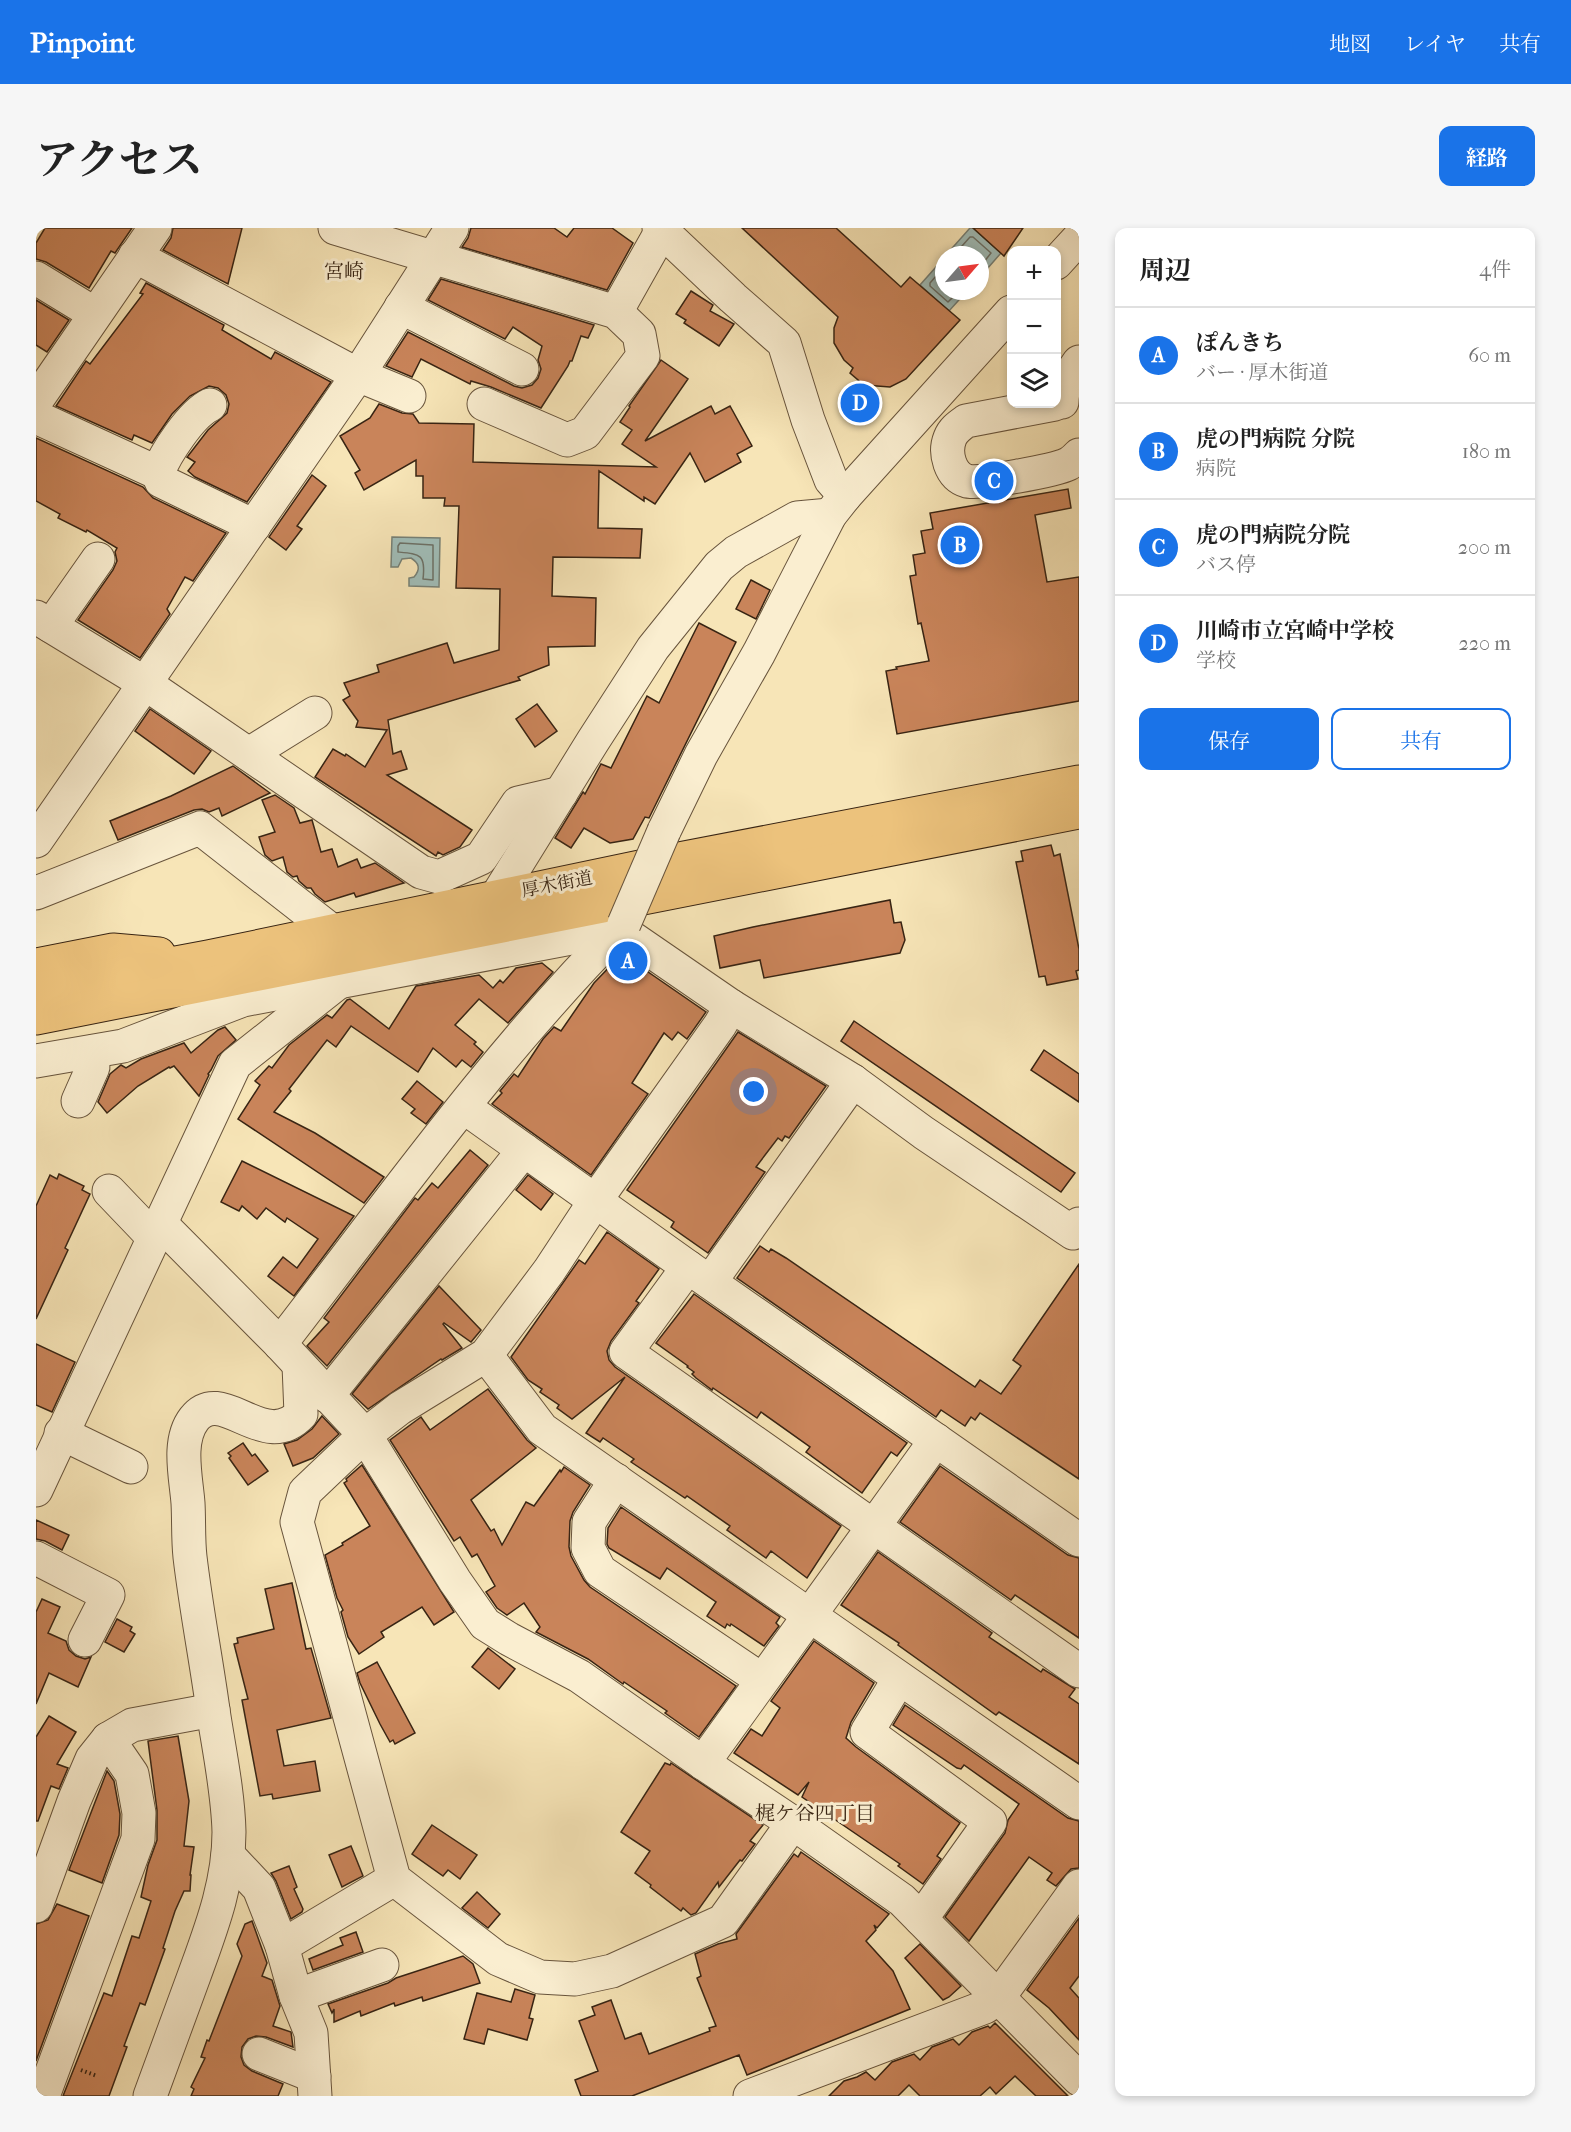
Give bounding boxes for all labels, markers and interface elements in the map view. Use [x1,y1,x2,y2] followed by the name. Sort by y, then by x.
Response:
[30,26,135,59] text: Pinpoint
[1329,32,1371,56] text: 地図
[1404,32,1466,56] text: レイヤ
[1499,32,1541,56] text: 共有
[1439,126,1535,186] button: 経路
[36,136,203,185] text: アクセス
[935,246,989,300] north arrow
[1007,246,1061,408] map controls
[1007,246,1061,300] button: +
[1139,255,1191,286] text: 周辺
[1479,258,1511,281] text: 4件
[324,260,364,283] district label: 宮崎
[1007,300,1061,354] button: −
[1196,330,1284,356] text: ぽんきち
[1152,344,1165,367] text: A
[1468,344,1511,367] text: 60 m
[1007,354,1061,408] button: layers
[1196,361,1329,384] text: バー · 厚木街道
[840,380,880,426] pin: D
[1196,426,1355,452] text: 虎の門病院 分院
[1152,440,1165,463] text: B
[1462,440,1511,463] text: 180 m
[1196,457,1236,480] text: 病院
[974,458,1014,504] pin: C
[940,522,980,568] pin: B
[1196,522,1350,548] text: 虎の門病院分院
[1152,536,1165,559] text: C
[1458,536,1511,559] text: 200 m
[1196,553,1256,576] text: バス停
[1196,618,1394,644] text: 川崎市立宮崎中学校
[1151,632,1166,655] text: D
[1458,632,1511,655] text: 220 m
[1196,649,1236,672] text: 学校
[1139,708,1319,770] button: 保存
[1331,708,1511,770] button: 共有
[520,867,594,902] street label: 厚木街道
[608,938,648,984] pin: A
[739,1077,768,1106] your location
[755,1802,875,1825] district label: 梶ケ谷四丁目

